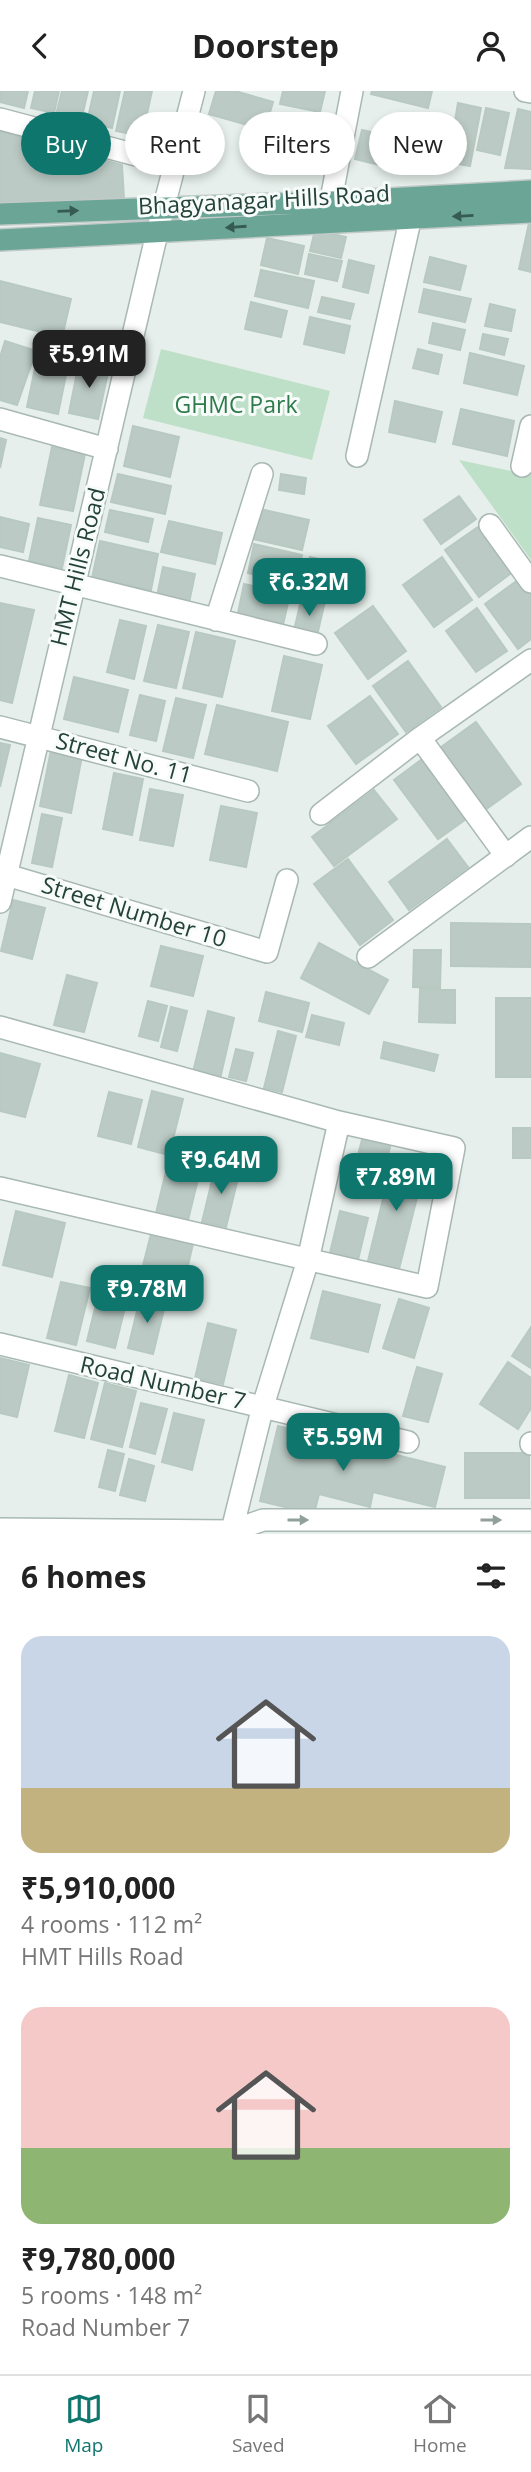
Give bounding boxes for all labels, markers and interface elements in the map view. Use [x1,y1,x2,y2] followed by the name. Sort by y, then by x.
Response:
[192,24,339,67] text: Doorstep
[21,27,59,65] icon: back
[472,27,510,65] icon: person
[21,112,111,175] chip: Buy
[125,112,225,175] chip: Rent
[239,112,355,175] chip: Filters
[369,112,467,175] chip: New
[137,176,391,222] street label: Bhagyanagar Hills Road
[57,206,79,217] one-way arrow
[452,210,474,221] one-way arrow
[224,222,246,233] one-way arrow
[32,331,146,390] pin: ₹5.91M
[49,337,129,369] text: ₹5.91M
[175,388,297,420] park label: GHMC Park
[42,484,112,649] street label: HMT Hills Road
[252,559,366,618] pin: ₹6.32M
[269,565,349,597] text: ₹6.32M
[53,724,196,791] street label: Street No. 11
[38,868,231,954] street label: Street Number 10
[164,1137,278,1196] pin: ₹9.64M
[181,1143,261,1175] text: ₹9.64M
[339,1153,453,1213] pin: ₹7.89M
[356,1160,436,1192] text: ₹7.89M
[90,1265,204,1325] pin: ₹9.78M
[107,1272,187,1304] text: ₹9.78M
[77,1347,249,1417] street label: Road Number 7
[286,1413,400,1473] pin: ₹5.59M
[303,1420,383,1452] text: ₹5.59M
[287,1514,309,1526] one-way arrow
[480,1514,502,1526] one-way arrow
[21,1556,146,1597] text: 6 homes
[472,1557,510,1595] icon: filters
[203,1681,329,1807] icon: home
[21,1867,175,1908] text: ₹5,910,000
[21,1908,202,1940] text: 4 rooms · 112 m²
[21,1940,183,1972] text: HMT Hills Road
[203,2052,329,2178] icon: home
[21,2238,175,2279] text: ₹9,780,000
[21,2279,202,2311] text: 5 rooms · 148 m²
[21,2311,190,2343] text: Road Number 7
[64,2390,103,2458] tab: Map
[232,2390,285,2458] tab: Saved
[413,2390,467,2458] tab: Home

